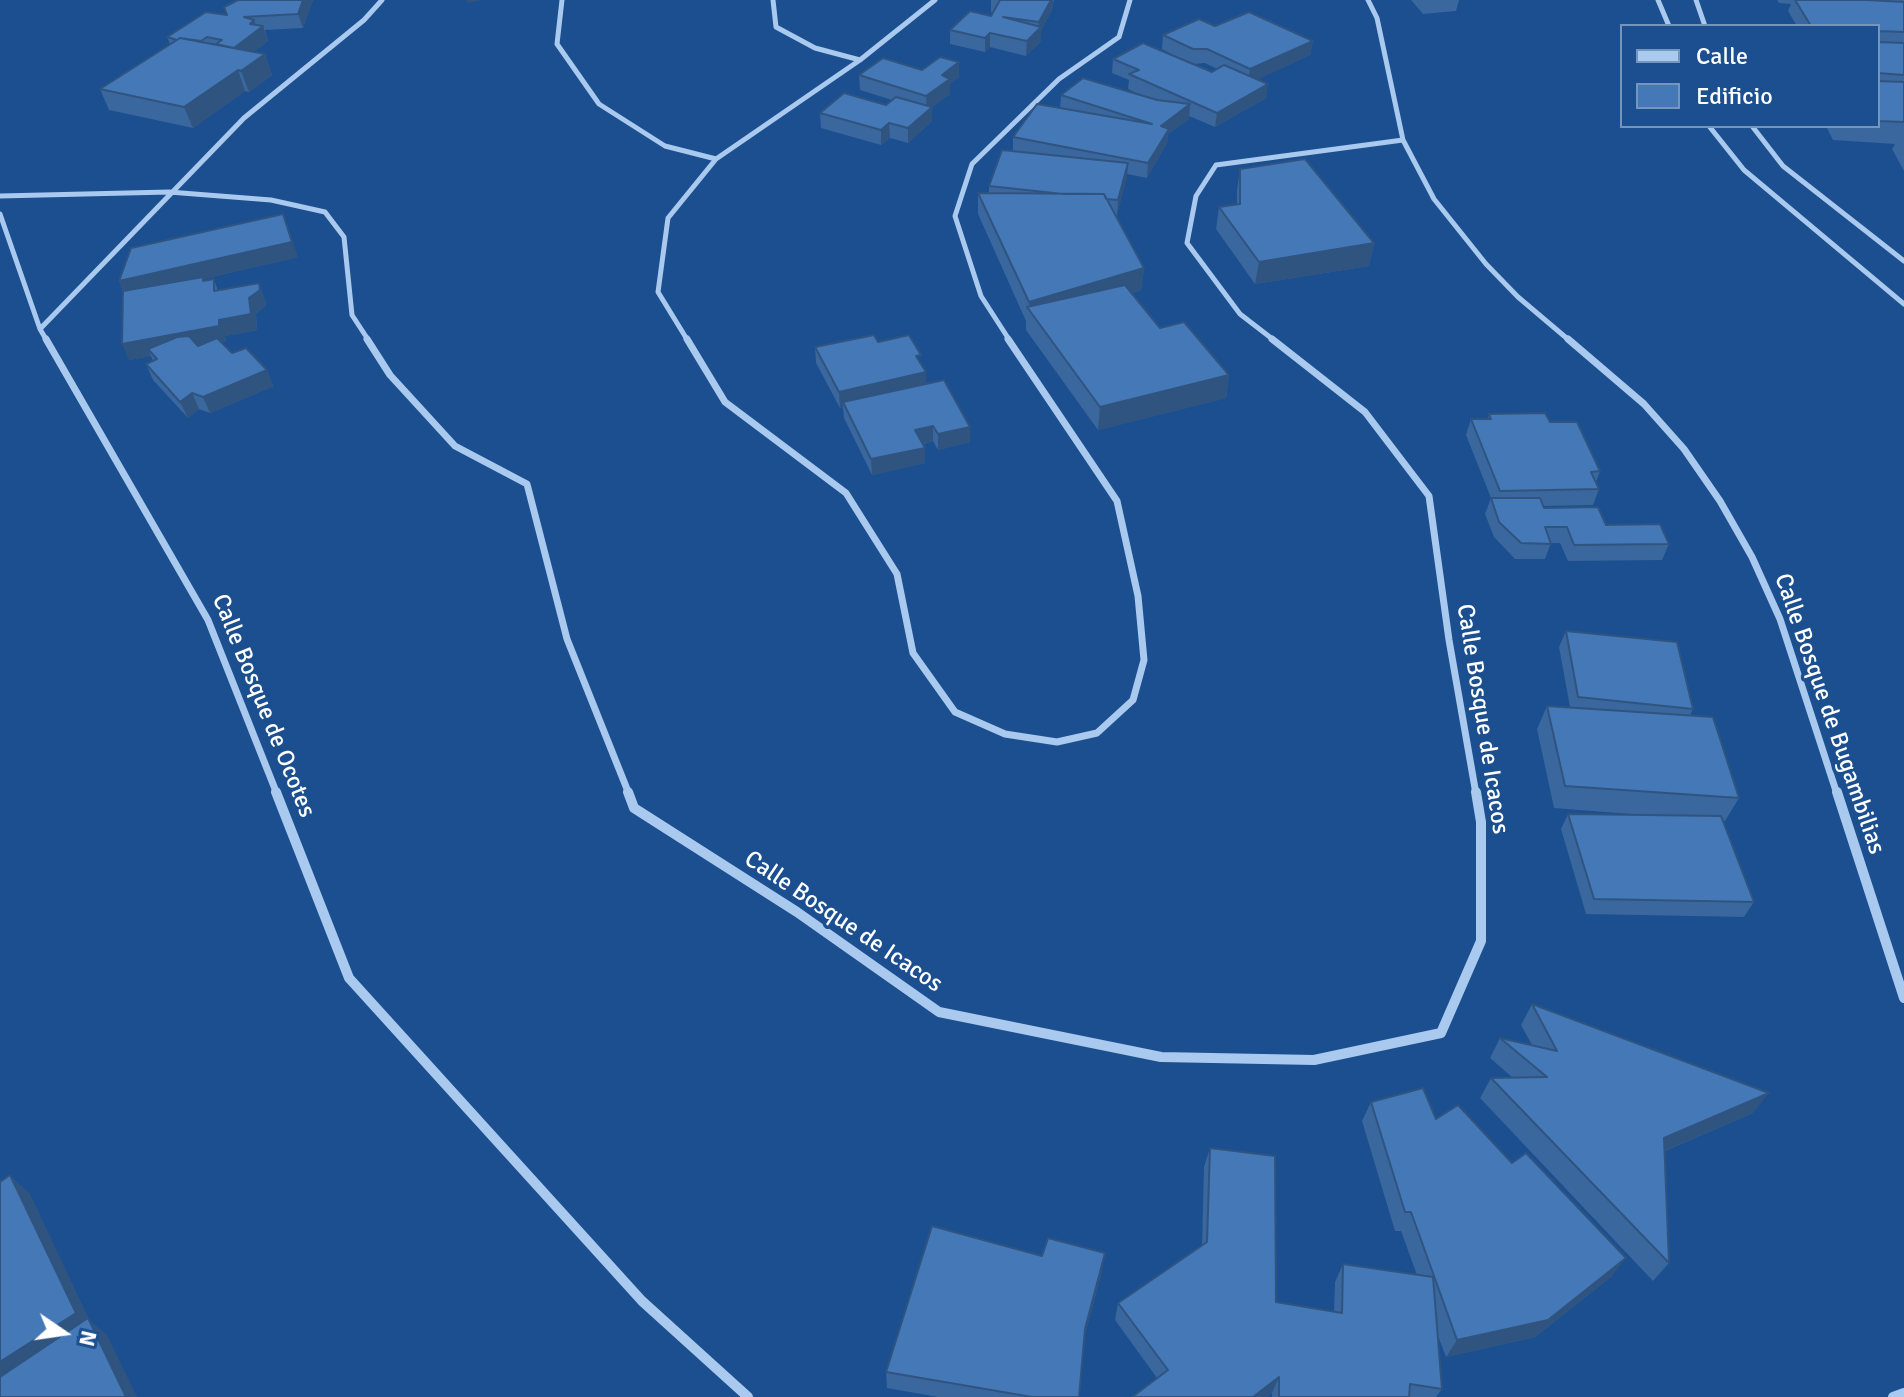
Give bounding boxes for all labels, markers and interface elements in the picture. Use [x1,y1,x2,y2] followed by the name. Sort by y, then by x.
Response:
[1620,24,1880,128] legend
[1696,41,1748,71] text: Calle
[1696,81,1773,111] text: Edificio
[1767,570,1891,858] street label: Calle Bosque de Bugambilias
[205,590,321,822] street label: Calle Bosque de Ocotes
[1450,602,1514,836] street label: Calle Bosque de Icacos
[739,845,947,999] street label: Calle Bosque de Icacos
[24,1293,104,1373] north arrow
[73,1328,103,1349] text: N

